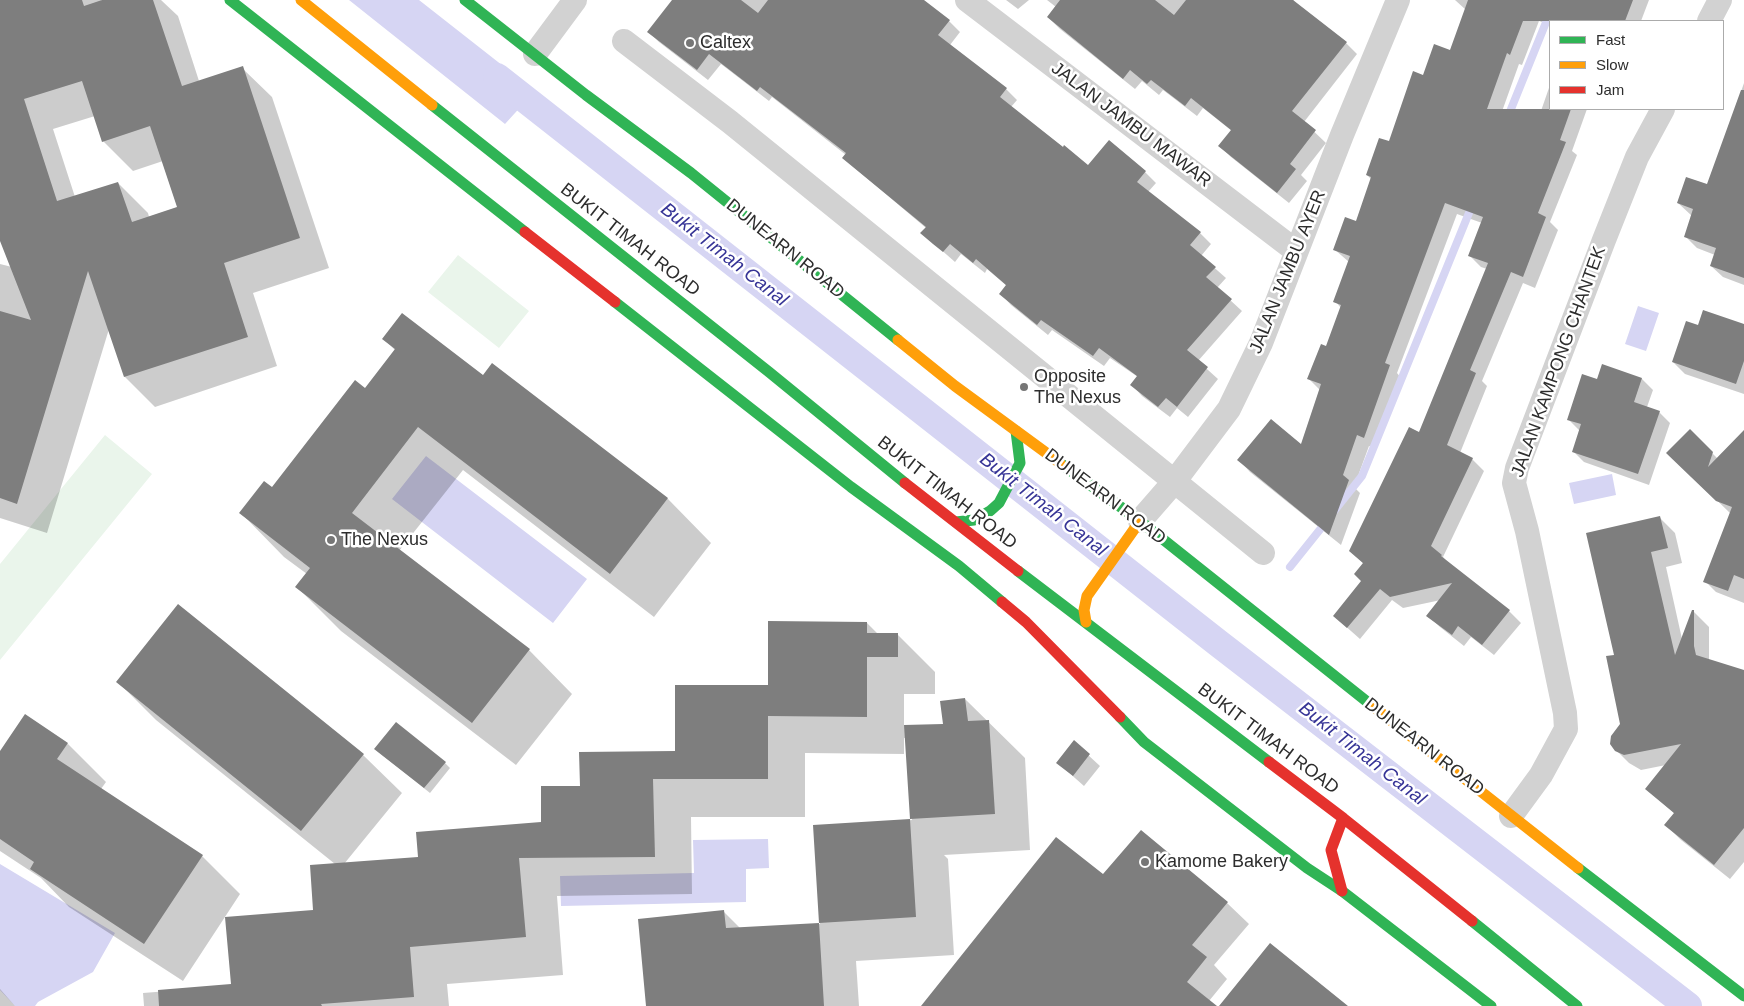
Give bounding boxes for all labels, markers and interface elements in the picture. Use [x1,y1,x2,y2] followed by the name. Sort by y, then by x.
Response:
[1549,20,1724,110] legend
[1596,31,1625,48] text: Fast
[700,32,751,54] place label: Caltex
[684,37,696,49] marker: Caltex
[1596,56,1629,73] text: Slow
[1047,58,1215,192] street label: JALAN JAMBU MAWAR
[1596,81,1624,98] text: Jam
[556,179,704,301] street label: BUKIT TIMAH ROAD
[1245,187,1331,357] street label: JALAN JAMBU AYER
[721,195,849,303] street label: DUNEARN ROAD
[656,198,792,312] water label: Bukit Timah Canal
[1507,244,1611,480] street label: JALAN KAMPONG CHANTEK
[1034,366,1121,408] place label: Opposite The Nexus
[1018,381,1030,393] marker: Opposite The Nexus
[873,432,1021,554] street label: BUKIT TIMAH ROAD
[1040,444,1170,550] street label: DUNEARN ROAD
[975,448,1111,562] water label: Bukit Timah Canal
[341,529,428,551] place label: The Nexus
[325,534,337,546] marker: The Nexus
[1193,679,1343,799] street label: BUKIT TIMAH ROAD
[1360,694,1488,800] street label: DUNEARN ROAD
[1294,697,1430,811] water label: Bukit Timah Canal
[1155,851,1288,873] place label: Kamome Bakery
[1139,856,1151,868] marker: Kamome Bakery

